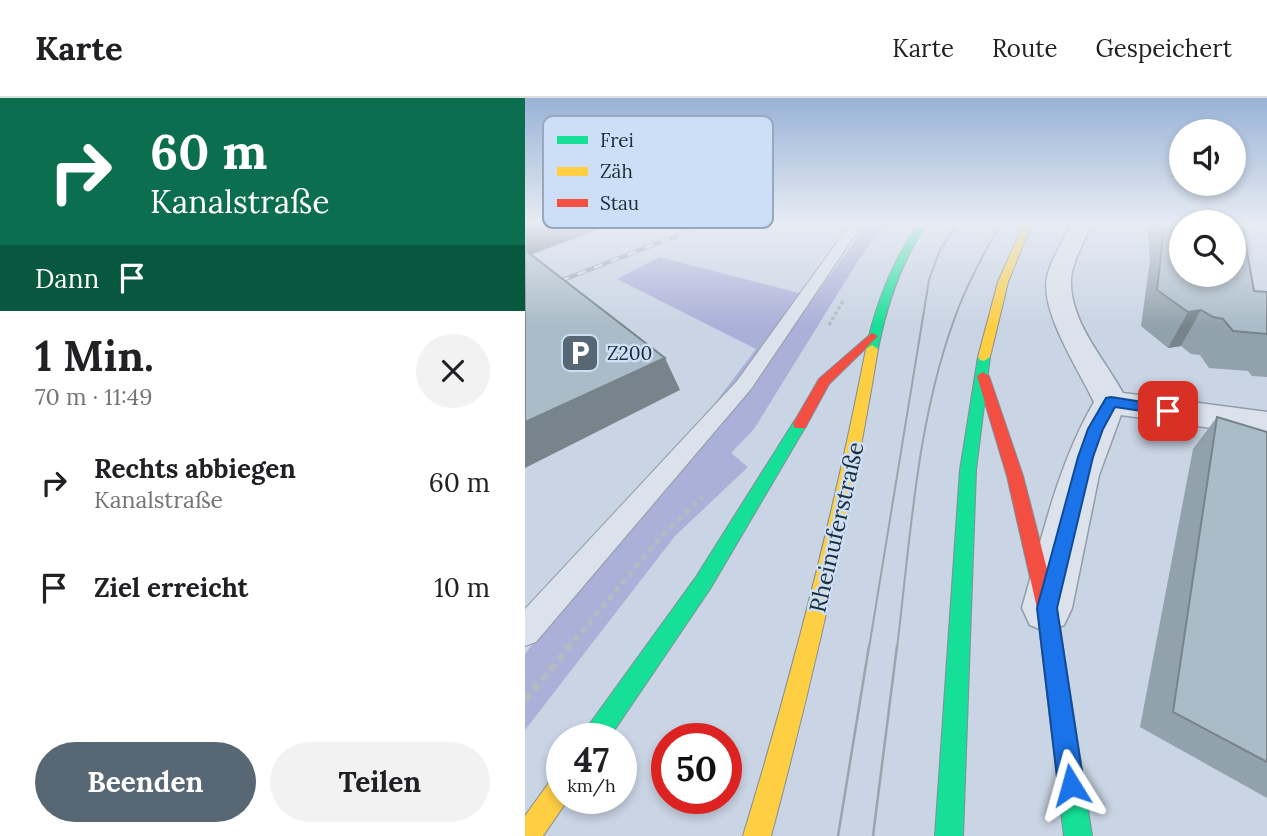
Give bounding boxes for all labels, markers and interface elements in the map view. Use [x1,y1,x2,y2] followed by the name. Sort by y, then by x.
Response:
[35,27,123,69] text: Karte
[892,33,954,64] text: Karte
[992,33,1058,64] text: Route
[1096,33,1232,64] text: Gespeichert
[543,116,773,228] legend
[1169,119,1246,287] map controls
[1169,119,1246,196] button: sound
[150,120,267,182] text: 60 m
[35,126,126,217] icon: right
[600,128,634,152] text: Frei
[600,159,633,183] text: Zäh
[150,181,330,222] text: Kanalstraße
[600,191,639,215] text: Stau
[1169,210,1246,287] button: search
[113,259,151,297] icon: arrive
[35,262,99,295] text: Dann
[35,329,154,383] text: 1 Min.
[559,332,601,374] parking icon: Z200
[416,334,490,408] button: close
[607,341,652,365] place label: Z200
[1138,381,1198,441] pin
[35,382,153,411] text: 70 m · 11:49
[1149,392,1187,430] icon: arrive
[802,439,870,615] street label: Rheinuferstraße
[94,452,296,485] text: Rechts abbiegen
[35,464,73,502] icon: right
[429,466,490,499] text: 60 m
[94,485,223,514] text: Kanalstraße
[35,569,73,607] icon: arrive
[94,571,248,604] text: Ziel erreicht
[434,571,490,604] text: 10 m
[651,723,742,814] speed limit sign: 50
[574,737,609,782] text: 47
[35,742,256,822] button: Beenden
[270,742,490,822] button: Teilen
[1034,748,1108,822] position arrow
[567,774,616,797] text: km/h

